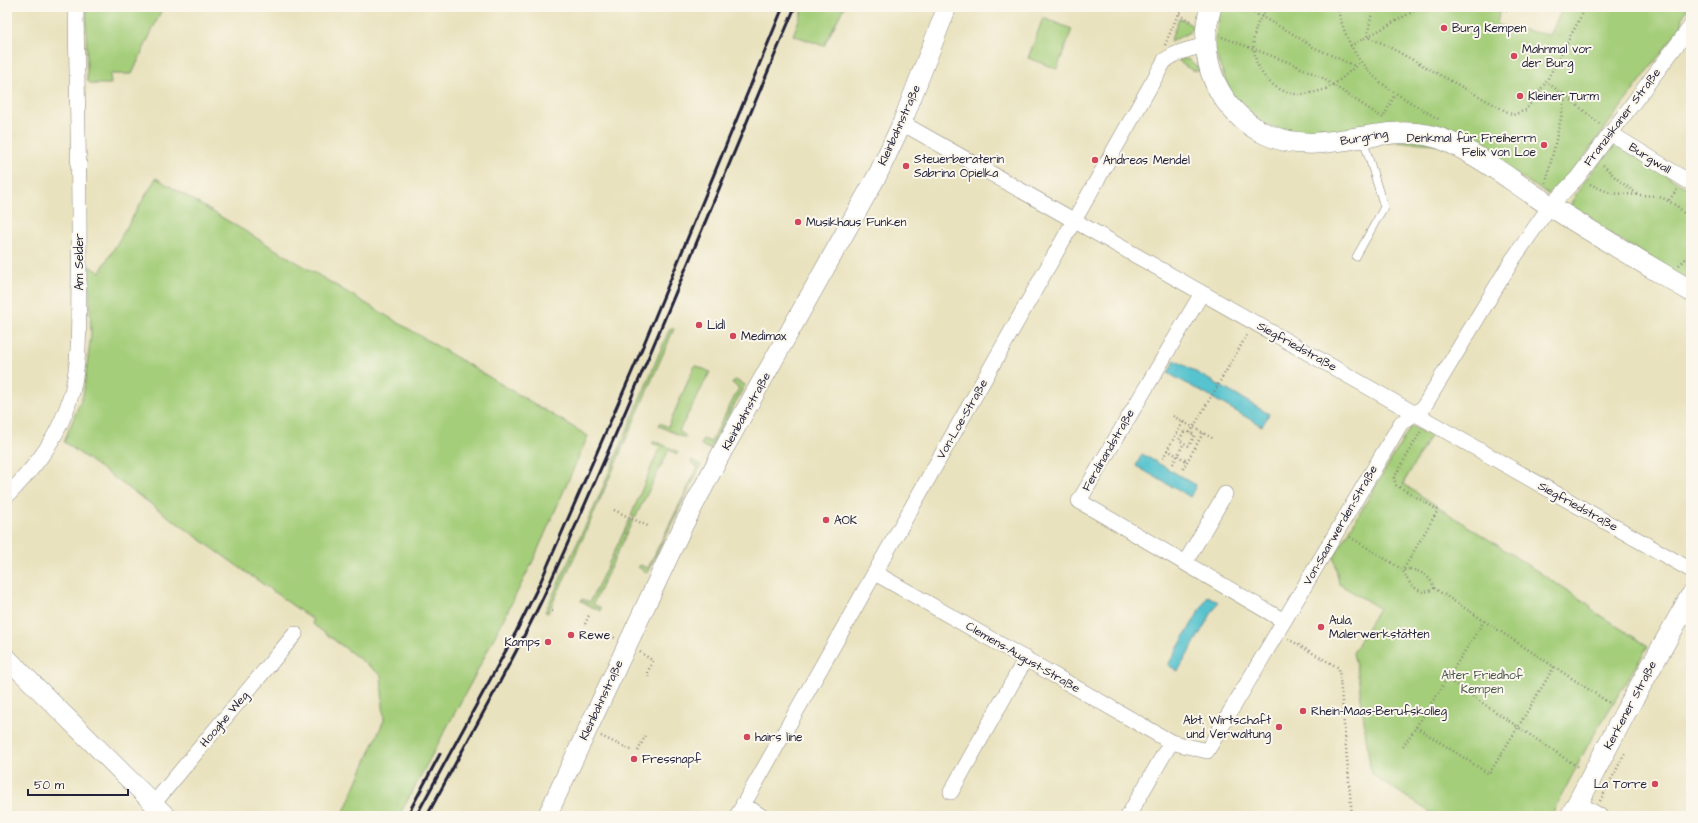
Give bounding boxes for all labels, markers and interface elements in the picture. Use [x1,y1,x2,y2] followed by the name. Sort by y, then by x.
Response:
[1452,20,1527,38] place label: Burg Kempen
[1439,23,1449,33] marker: Burg Kempen
[1522,41,1592,73] place label: Mahnmal vor der Burg
[1509,51,1519,61] marker: Mahnmal vor der Burg
[1580,64,1665,170] street label: Franziskaner Straße
[874,82,925,168] street label: Kleinbahnstraße
[1528,88,1600,105] place label: Kleiner Turm
[1515,91,1525,101] marker: Kleiner Turm
[1339,125,1389,151] street label: Burgring
[1407,130,1536,161] place label: Denkmal für Freiherrn Felix von Loe
[1625,139,1674,179] street label: Burgwall
[1539,140,1549,150] marker: Denkmal für Freiherrn Felix von Loe
[914,151,1004,182] place label: Steuerberaterin Sabrina Opielka
[1103,152,1190,169] place label: Andreas Mendel
[1090,155,1100,165] marker: Andreas Mendel
[901,161,911,171] marker: Steuerberaterin Sabrina Opielka
[806,214,906,231] place label: Musikhaus Funken
[793,217,803,227] marker: Musikhaus Funken
[71,233,88,291] street label: Am Selder
[707,317,725,334] place label: Lidl
[1253,317,1340,377] street label: Siegfriedstraße
[694,320,704,330] marker: Lidl
[741,328,787,345] place label: Medimax
[728,331,738,341] marker: Medimax
[718,369,775,453] street label: Kleinbahnstraße
[933,376,992,462] street label: Von-Loe-Straße
[1078,406,1139,494] street label: Ferdinandstraße
[1299,462,1382,588] street label: Von-Saarwerden-Straße
[1534,477,1621,537] street label: Siegfriedstraße
[834,512,858,529] place label: AOK
[821,515,831,525] marker: AOK
[1329,612,1429,643] place label: Aula, Malerwerkstätten
[962,618,1083,698] street label: Clemens-August-Straße
[1316,622,1326,632] marker: Aula, Malerwerkstätten
[579,627,611,644] place label: Rewe
[566,630,576,640] marker: Rewe
[505,634,540,651] place label: Kamps
[543,637,553,647] marker: Kamps
[575,657,628,743] street label: Kleinbahnstraße
[1600,657,1661,753] street label: Kerkener Straße
[1441,667,1524,698] park label: Alter Friedhof Kempen
[196,688,254,752] street label: Hooghe Weg
[1311,703,1447,721] place label: Rhein-Maas-Berufskolleg
[1298,706,1308,716] marker: Rhein-Maas-Berufskolleg
[1183,712,1271,744] place label: Abt. Wirtschaft und Verwaltung
[1274,722,1284,732] marker: Abt. Wirtschaft und Verwaltung
[755,729,803,746] place label: hairs line
[742,732,752,742] marker: hairs line
[642,751,702,768] place label: Fressnapf
[629,754,639,764] marker: Fressnapf
[28,771,128,797] scale bar
[1594,776,1648,793] place label: La Torre
[34,777,65,794] text: 50 m
[1650,779,1660,789] marker: La Torre

